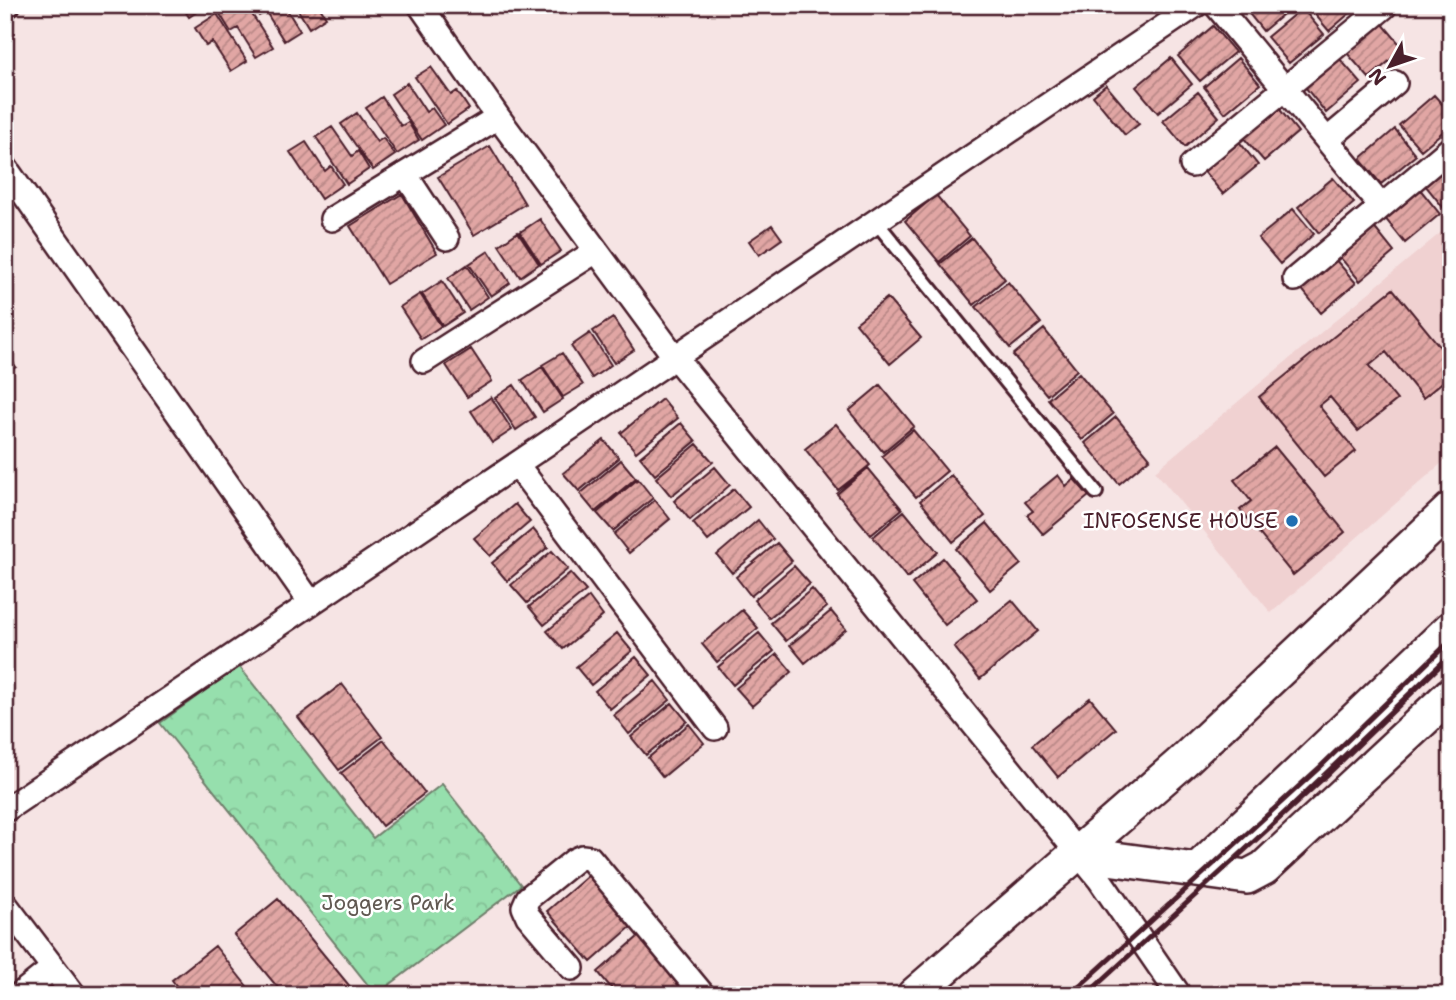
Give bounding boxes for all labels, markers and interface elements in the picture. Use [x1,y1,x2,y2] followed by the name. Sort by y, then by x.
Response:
[1354,32,1424,102] north arrow
[1363,63,1392,90] text: N
[1083,507,1278,535] place label: INFOSENSE HOUSE
[1284,513,1300,529] marker: INFOSENSE HOUSE
[321,889,455,917] park label: Joggers Park

